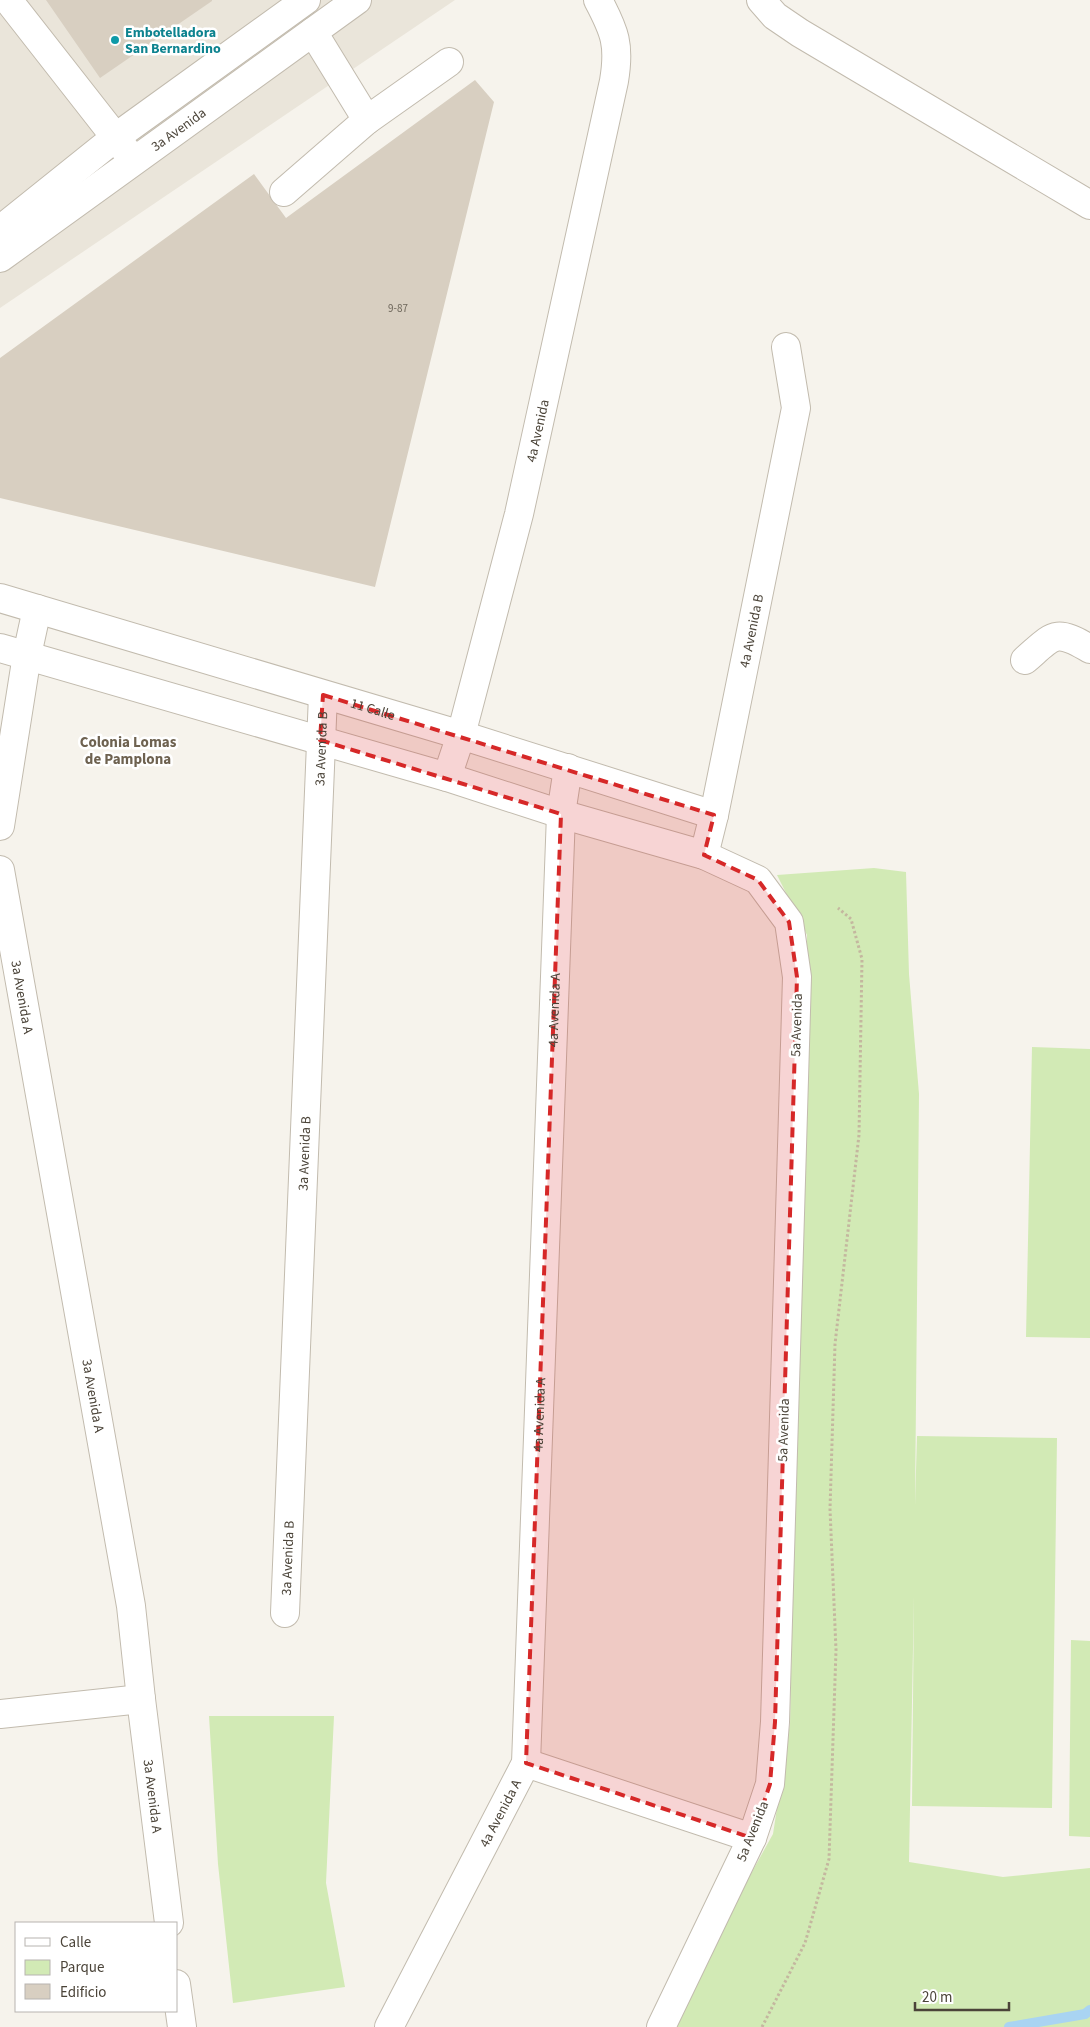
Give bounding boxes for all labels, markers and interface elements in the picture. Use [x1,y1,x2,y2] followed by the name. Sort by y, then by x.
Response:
[125,23,221,59] place label: Embotelladora San Bernardino
[109,34,121,46] marker: Embotelladora San Bernardino
[147,103,211,157] street label: 3a Avenida
[388,301,408,316] house number: 9-87
[522,398,555,464] street label: 4a Avenida
[735,592,769,670] street label: 4a Avenida B
[348,694,398,726] street label: 11 Calle
[310,711,333,787] street label: 3a Avenida B
[80,732,177,770] district label: Colonia Lomas de Pamplona
[5,959,38,1036] street label: 3a Avenida A
[543,972,566,1047] street label: 4a Avenida A
[786,993,808,1057] street label: 5a Avenida
[293,1116,317,1191] street label: 3a Avenida B
[76,1358,109,1435] street label: 3a Avenida A
[528,1377,551,1452] street label: 4a Avenida A
[773,1398,795,1462] street label: 5a Avenida
[277,1520,300,1596] street label: 3a Avenida B
[138,1758,167,1835] street label: 3a Avenida A
[475,1776,527,1851] street label: 4a Avenida A
[732,1798,774,1865] street label: 5a Avenida
[15,1922,178,2012] legend
[60,1932,91,1953] text: Calle
[60,1957,104,1978] text: Parque
[915,1980,1009,2012] scale bar
[60,1982,107,2003] text: Edificio
[922,1987,952,2008] text: 20 m

